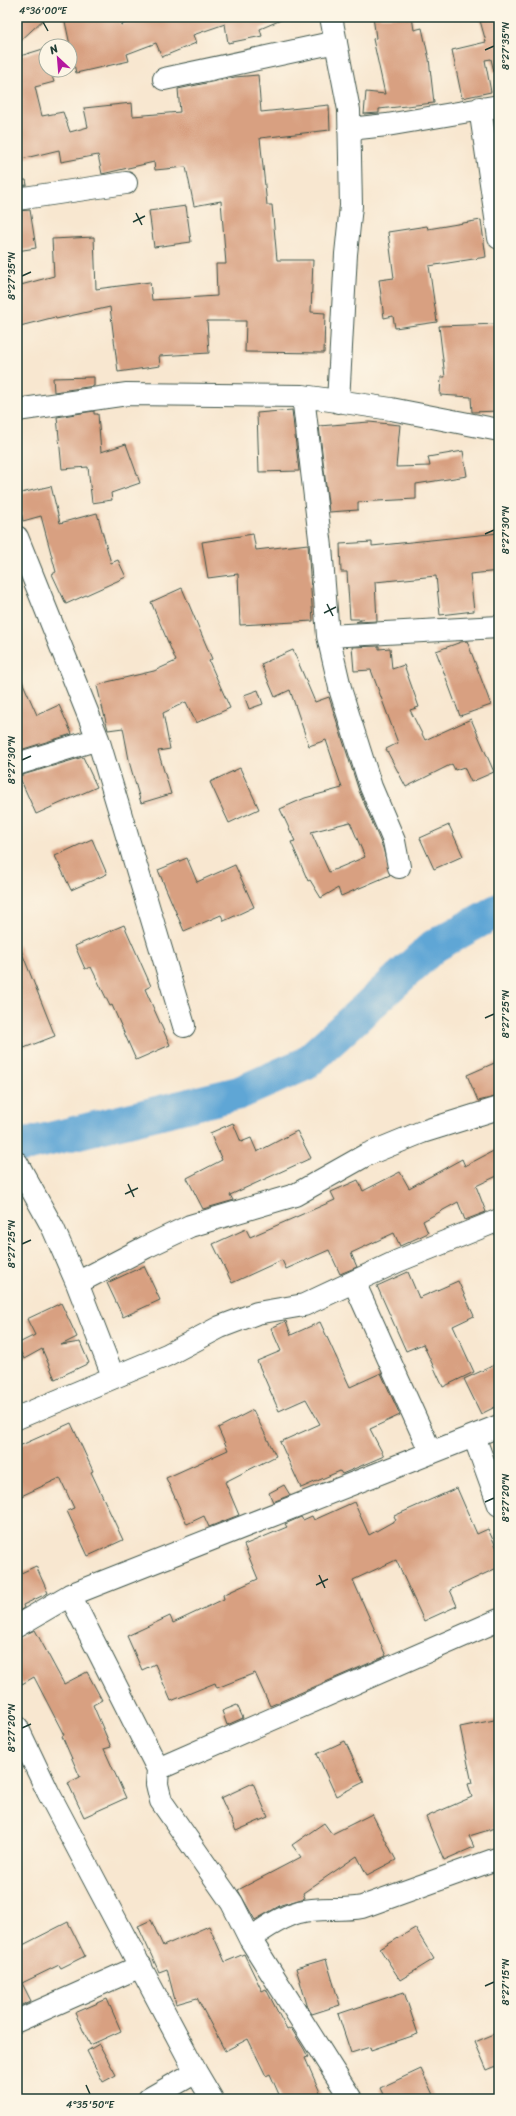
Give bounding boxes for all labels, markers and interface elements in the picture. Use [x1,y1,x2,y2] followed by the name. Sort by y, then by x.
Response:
[19,2,68,20] text: 4°36'00"E
[497,22,515,70] text: 8°27'35"N
[38,38,78,78] north arrow
[45,39,62,60] text: N
[3,252,21,300] text: 8°27'35"N
[497,506,515,554] text: 8°27'30"N
[3,736,21,784] text: 8°27'30"N
[497,990,515,1038] text: 8°27'25"N
[3,1220,21,1268] text: 8°27'25"N
[497,1474,515,1522] text: 8°27'20"N
[3,1704,21,1752] text: 8°27'20"N
[497,1958,515,2006] text: 8°27'15"N
[66,2096,115,2114] text: 4°35'50"E

